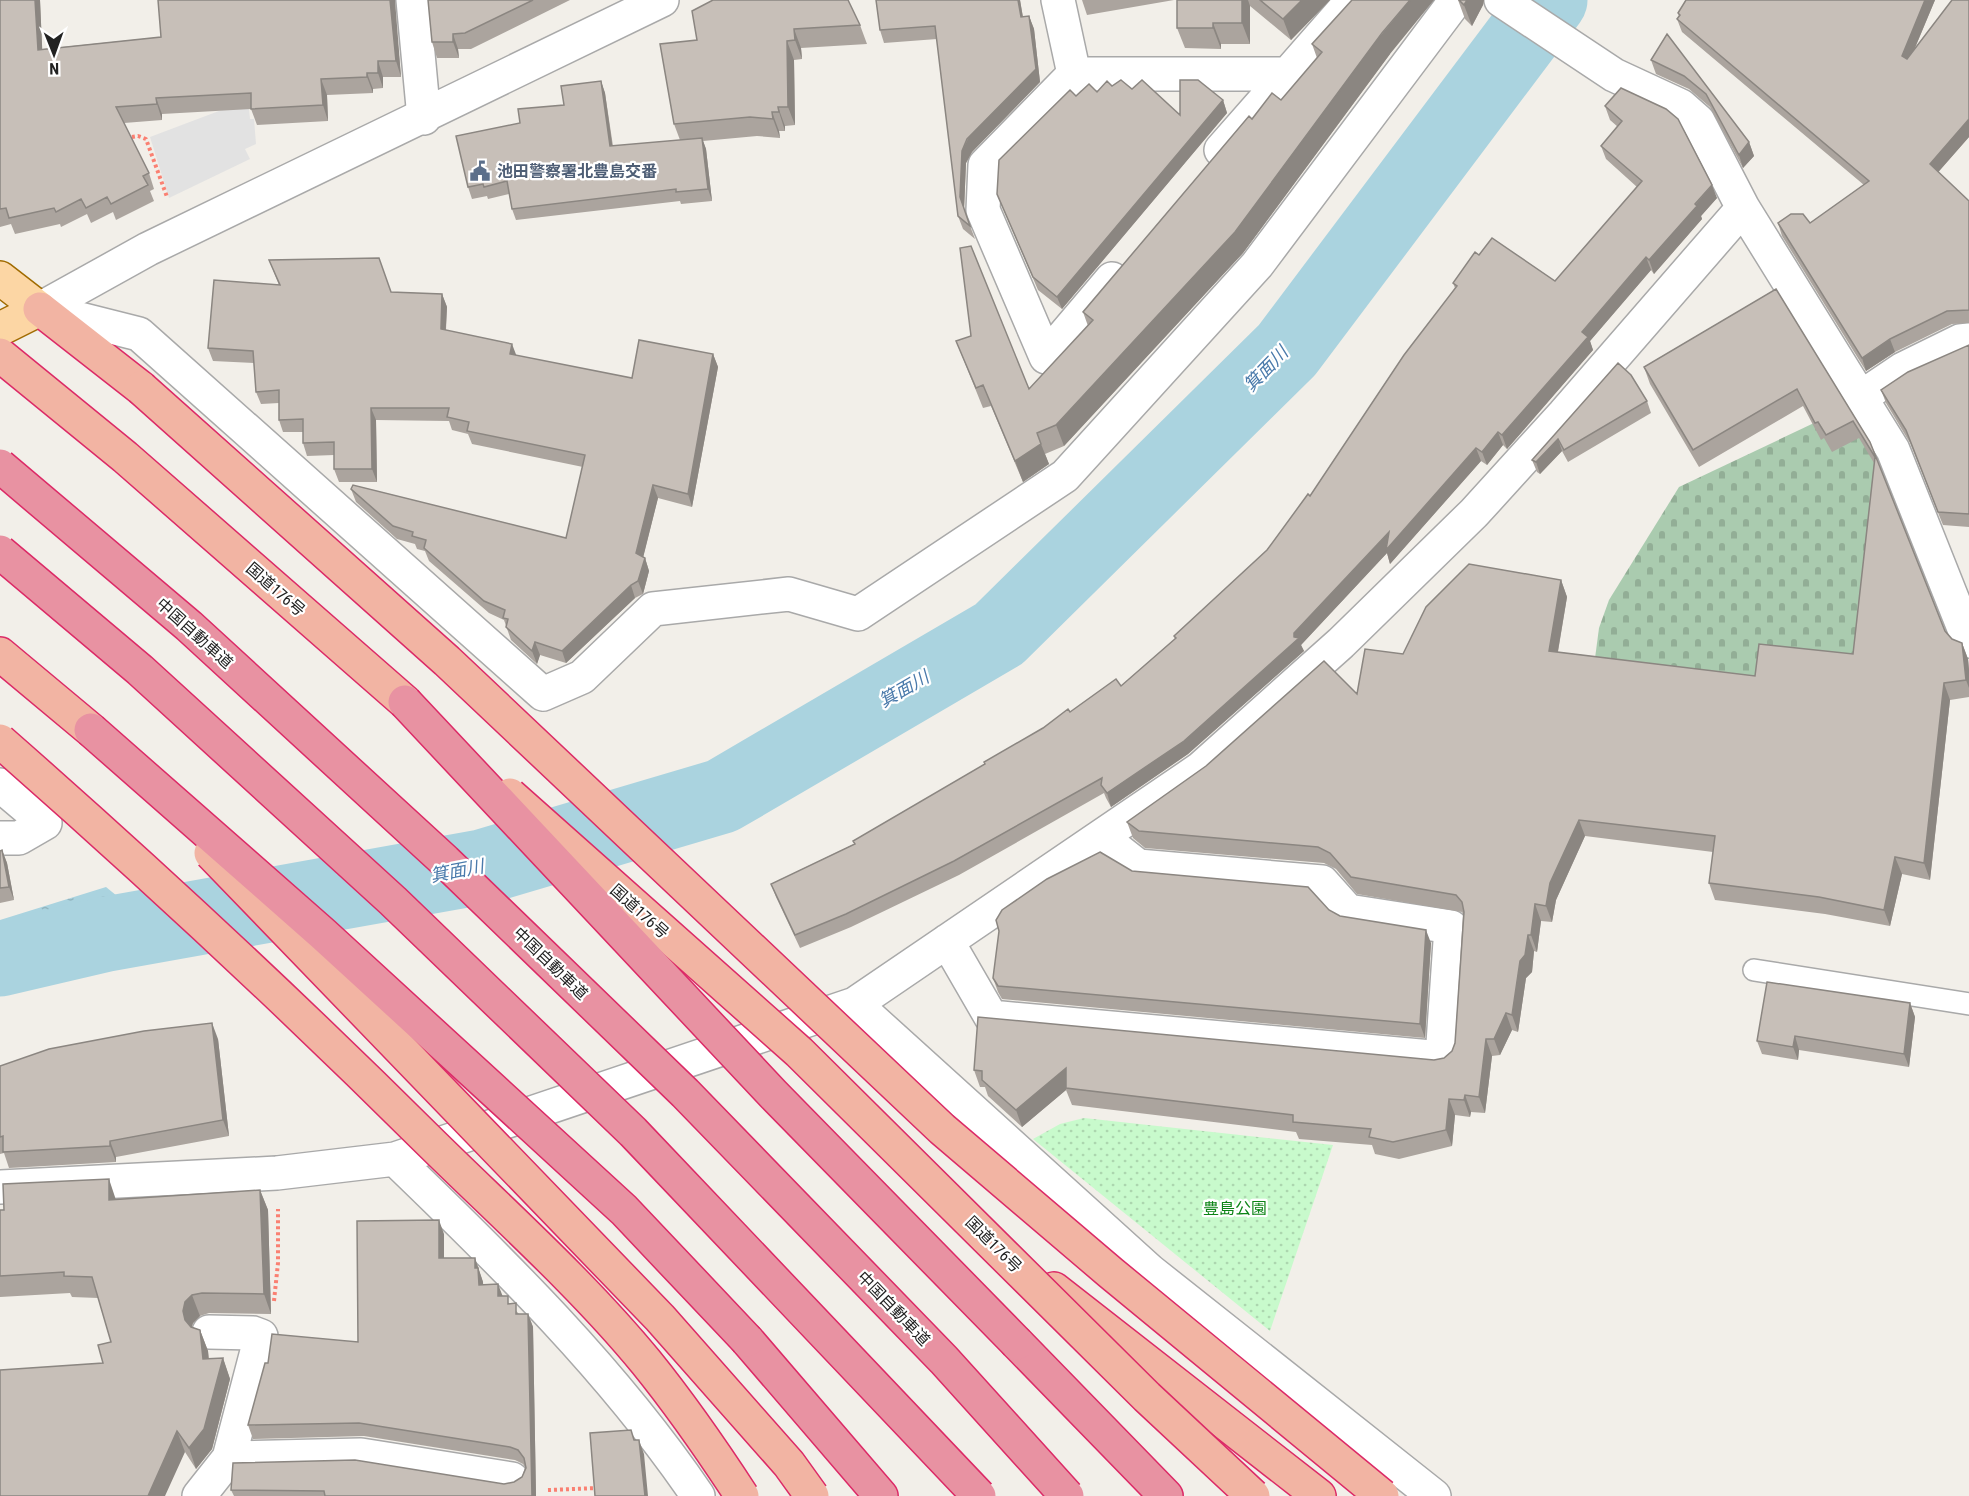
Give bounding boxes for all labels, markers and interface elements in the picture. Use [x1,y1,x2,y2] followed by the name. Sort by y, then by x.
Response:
[24,24,84,84] north arrow
[49,59,59,78] text: N
[468,159,492,183] public building icon: 池田警察署北豊島交番
[497,162,657,181] place label: 池田警察署北豊島交番
[1239,340,1293,395] water label: 箕面川
[242,559,309,620] street label: 国道176号
[153,594,237,673] street label: 中国自動車道
[875,665,934,711] water label: 箕面川
[428,855,487,886] water label: 箕面川
[607,880,673,942] street label: 国道176号
[510,923,592,1004] street label: 中国自動車道
[1203,1199,1267,1218] park label: 豊島公園
[962,1212,1026,1276] street label: 国道176号
[853,1267,934,1349] street label: 中国自動車道

